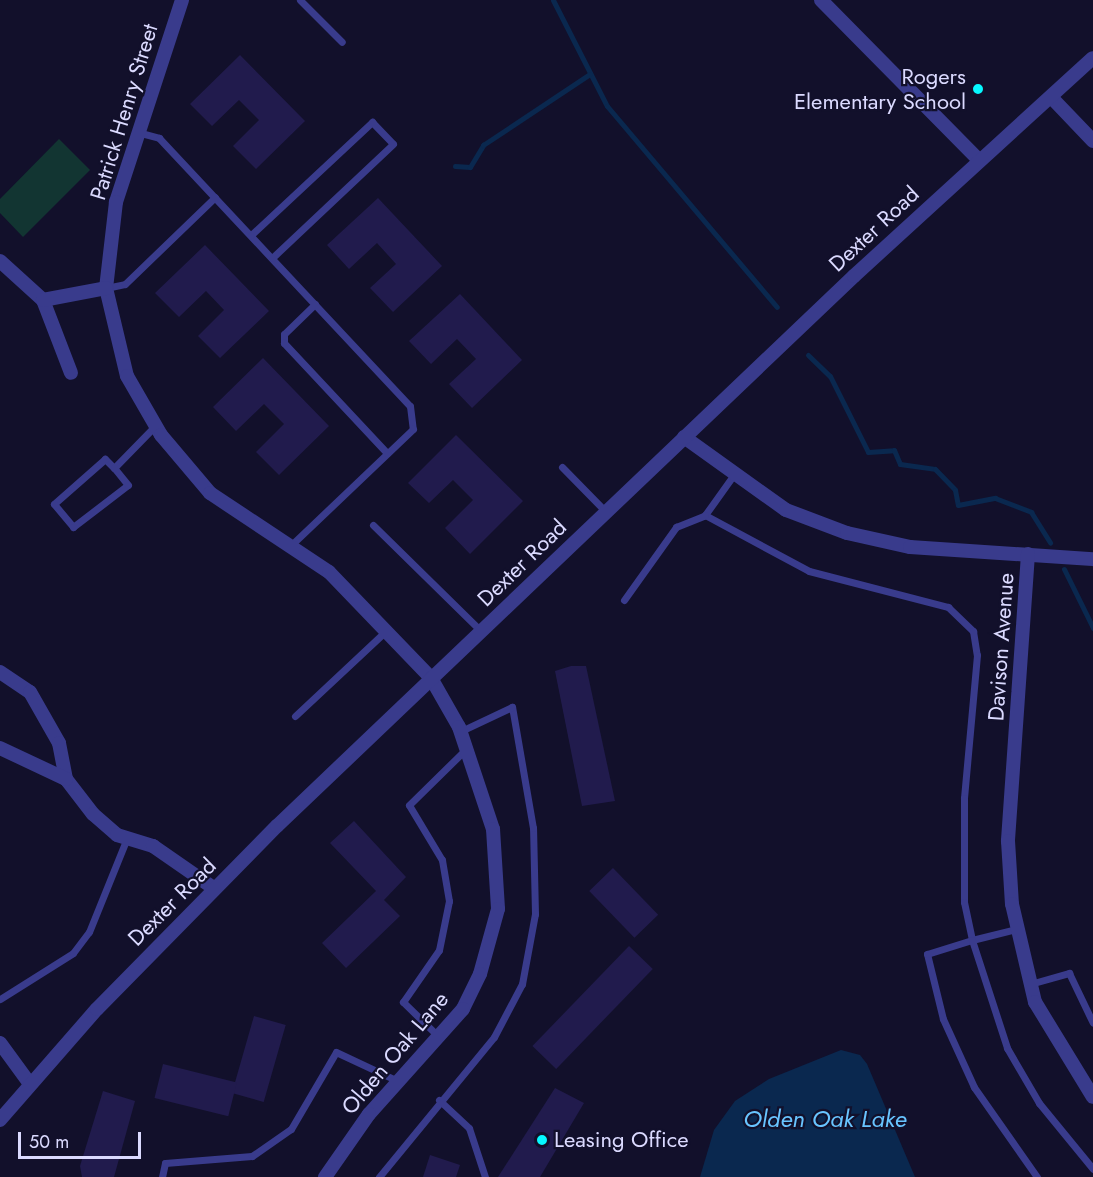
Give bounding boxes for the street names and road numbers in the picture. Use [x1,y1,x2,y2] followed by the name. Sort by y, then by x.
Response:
[85,21,163,203] street label: Patrick Henry Street
[824,181,924,277] street label: Dexter Road
[472,514,572,612] street label: Dexter Road
[983,572,1019,722] street label: Davison Avenue
[123,853,221,951] street label: Dexter Road
[336,986,454,1120] street label: Olden Oak Lane

